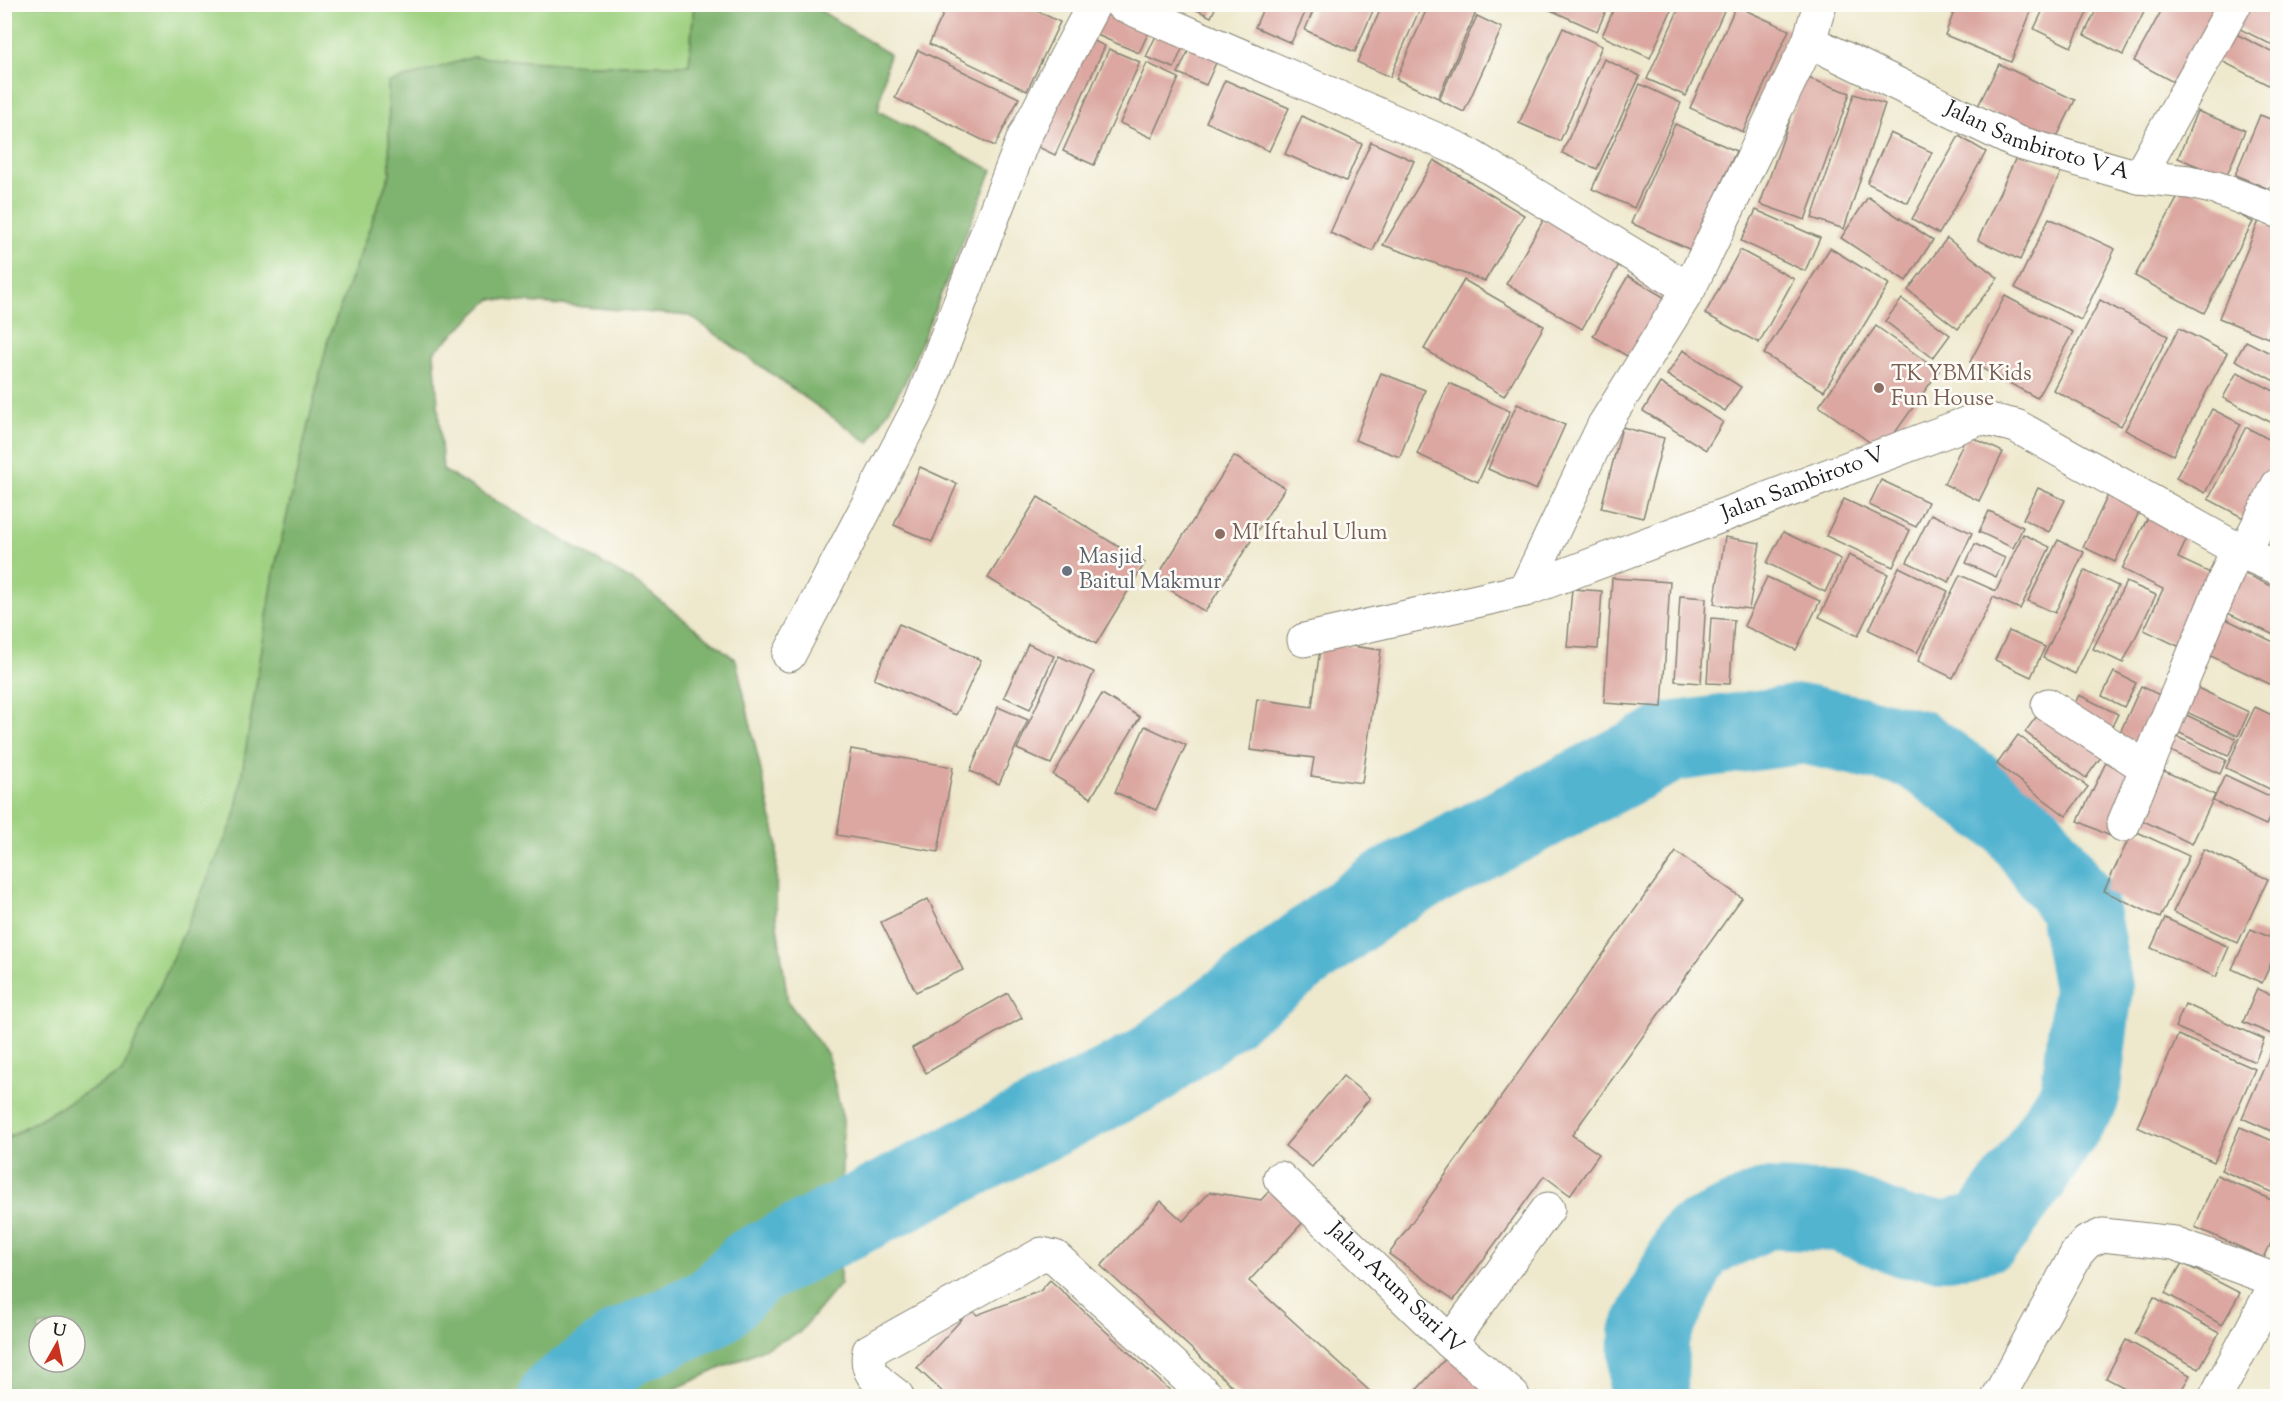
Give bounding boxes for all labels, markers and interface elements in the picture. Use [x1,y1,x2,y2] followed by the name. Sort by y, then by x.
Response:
[1938,93,2133,189] street label: Jalan Sambiroto V A
[1891,359,2032,416] place label: TK YBMI Kids Fun House
[1872,381,1886,395] marker: TK YBMI Kids Fun House
[1716,440,1890,531] street label: Jalan Sambiroto V
[1232,518,1388,550] place label: MI Iftahul Ulum
[1213,527,1227,541] marker: MI Iftahul Ulum
[1079,542,1221,599] place label: Masjid Baitul Makmur
[1060,564,1074,578] marker: Masjid Baitul Makmur
[1319,1215,1471,1363] street label: Jalan Arum Sari IV
[27,1314,87,1374] north arrow
[51,1319,68,1344] text: U

